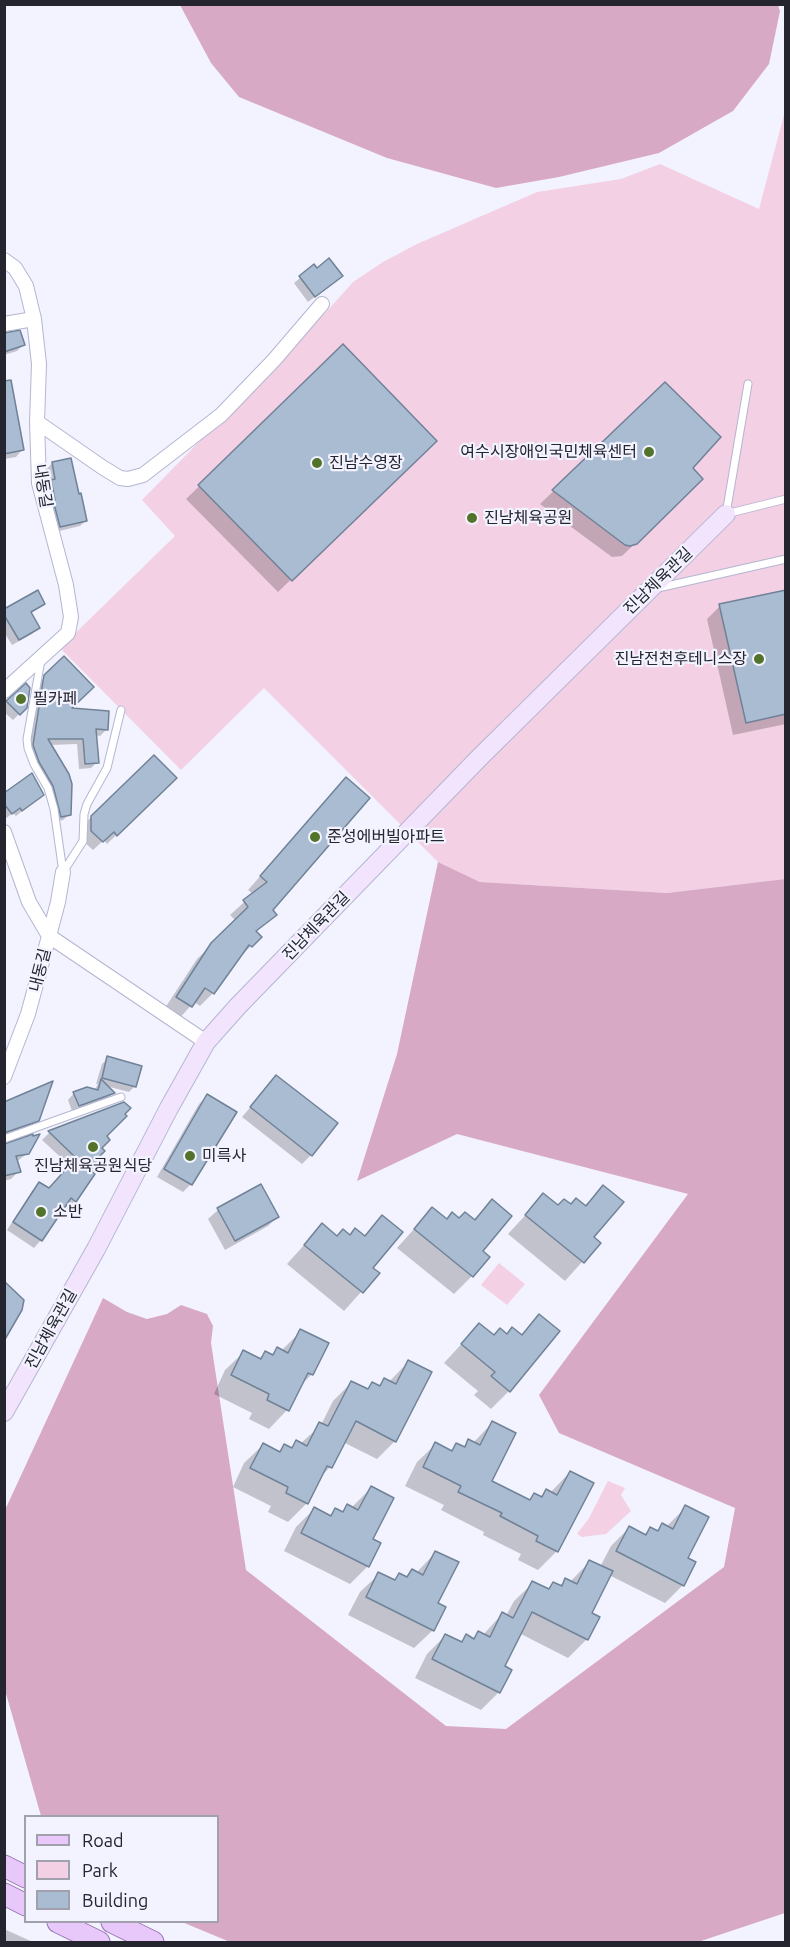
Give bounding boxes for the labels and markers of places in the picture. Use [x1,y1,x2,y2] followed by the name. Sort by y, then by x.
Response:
[460,442,637,462] place label: 여수시장애인국민체육센터
[642,445,656,459] marker: 여수시장애인국민체육센터
[329,453,403,473] place label: 진남수영장
[310,456,324,470] marker: 진남수영장
[484,508,572,528] place label: 진남체육공원
[465,511,479,525] marker: 진남체육공원
[615,649,747,669] place label: 진남전천후테니스장
[752,652,766,666] marker: 진남전천후테니스장
[33,689,77,709] place label: 필카페
[14,692,28,706] marker: 필카페
[327,827,445,847] place label: 준성에버빌아파트
[308,830,322,844] marker: 준성에버빌아파트
[86,1140,100,1154] marker: 진남체육공원식당
[202,1146,246,1166] place label: 미륵사
[183,1149,197,1163] marker: 미륵사
[34,1156,152,1176] place label: 진남체육공원식당
[53,1202,82,1222] place label: 소반
[34,1205,48,1219] marker: 소반

